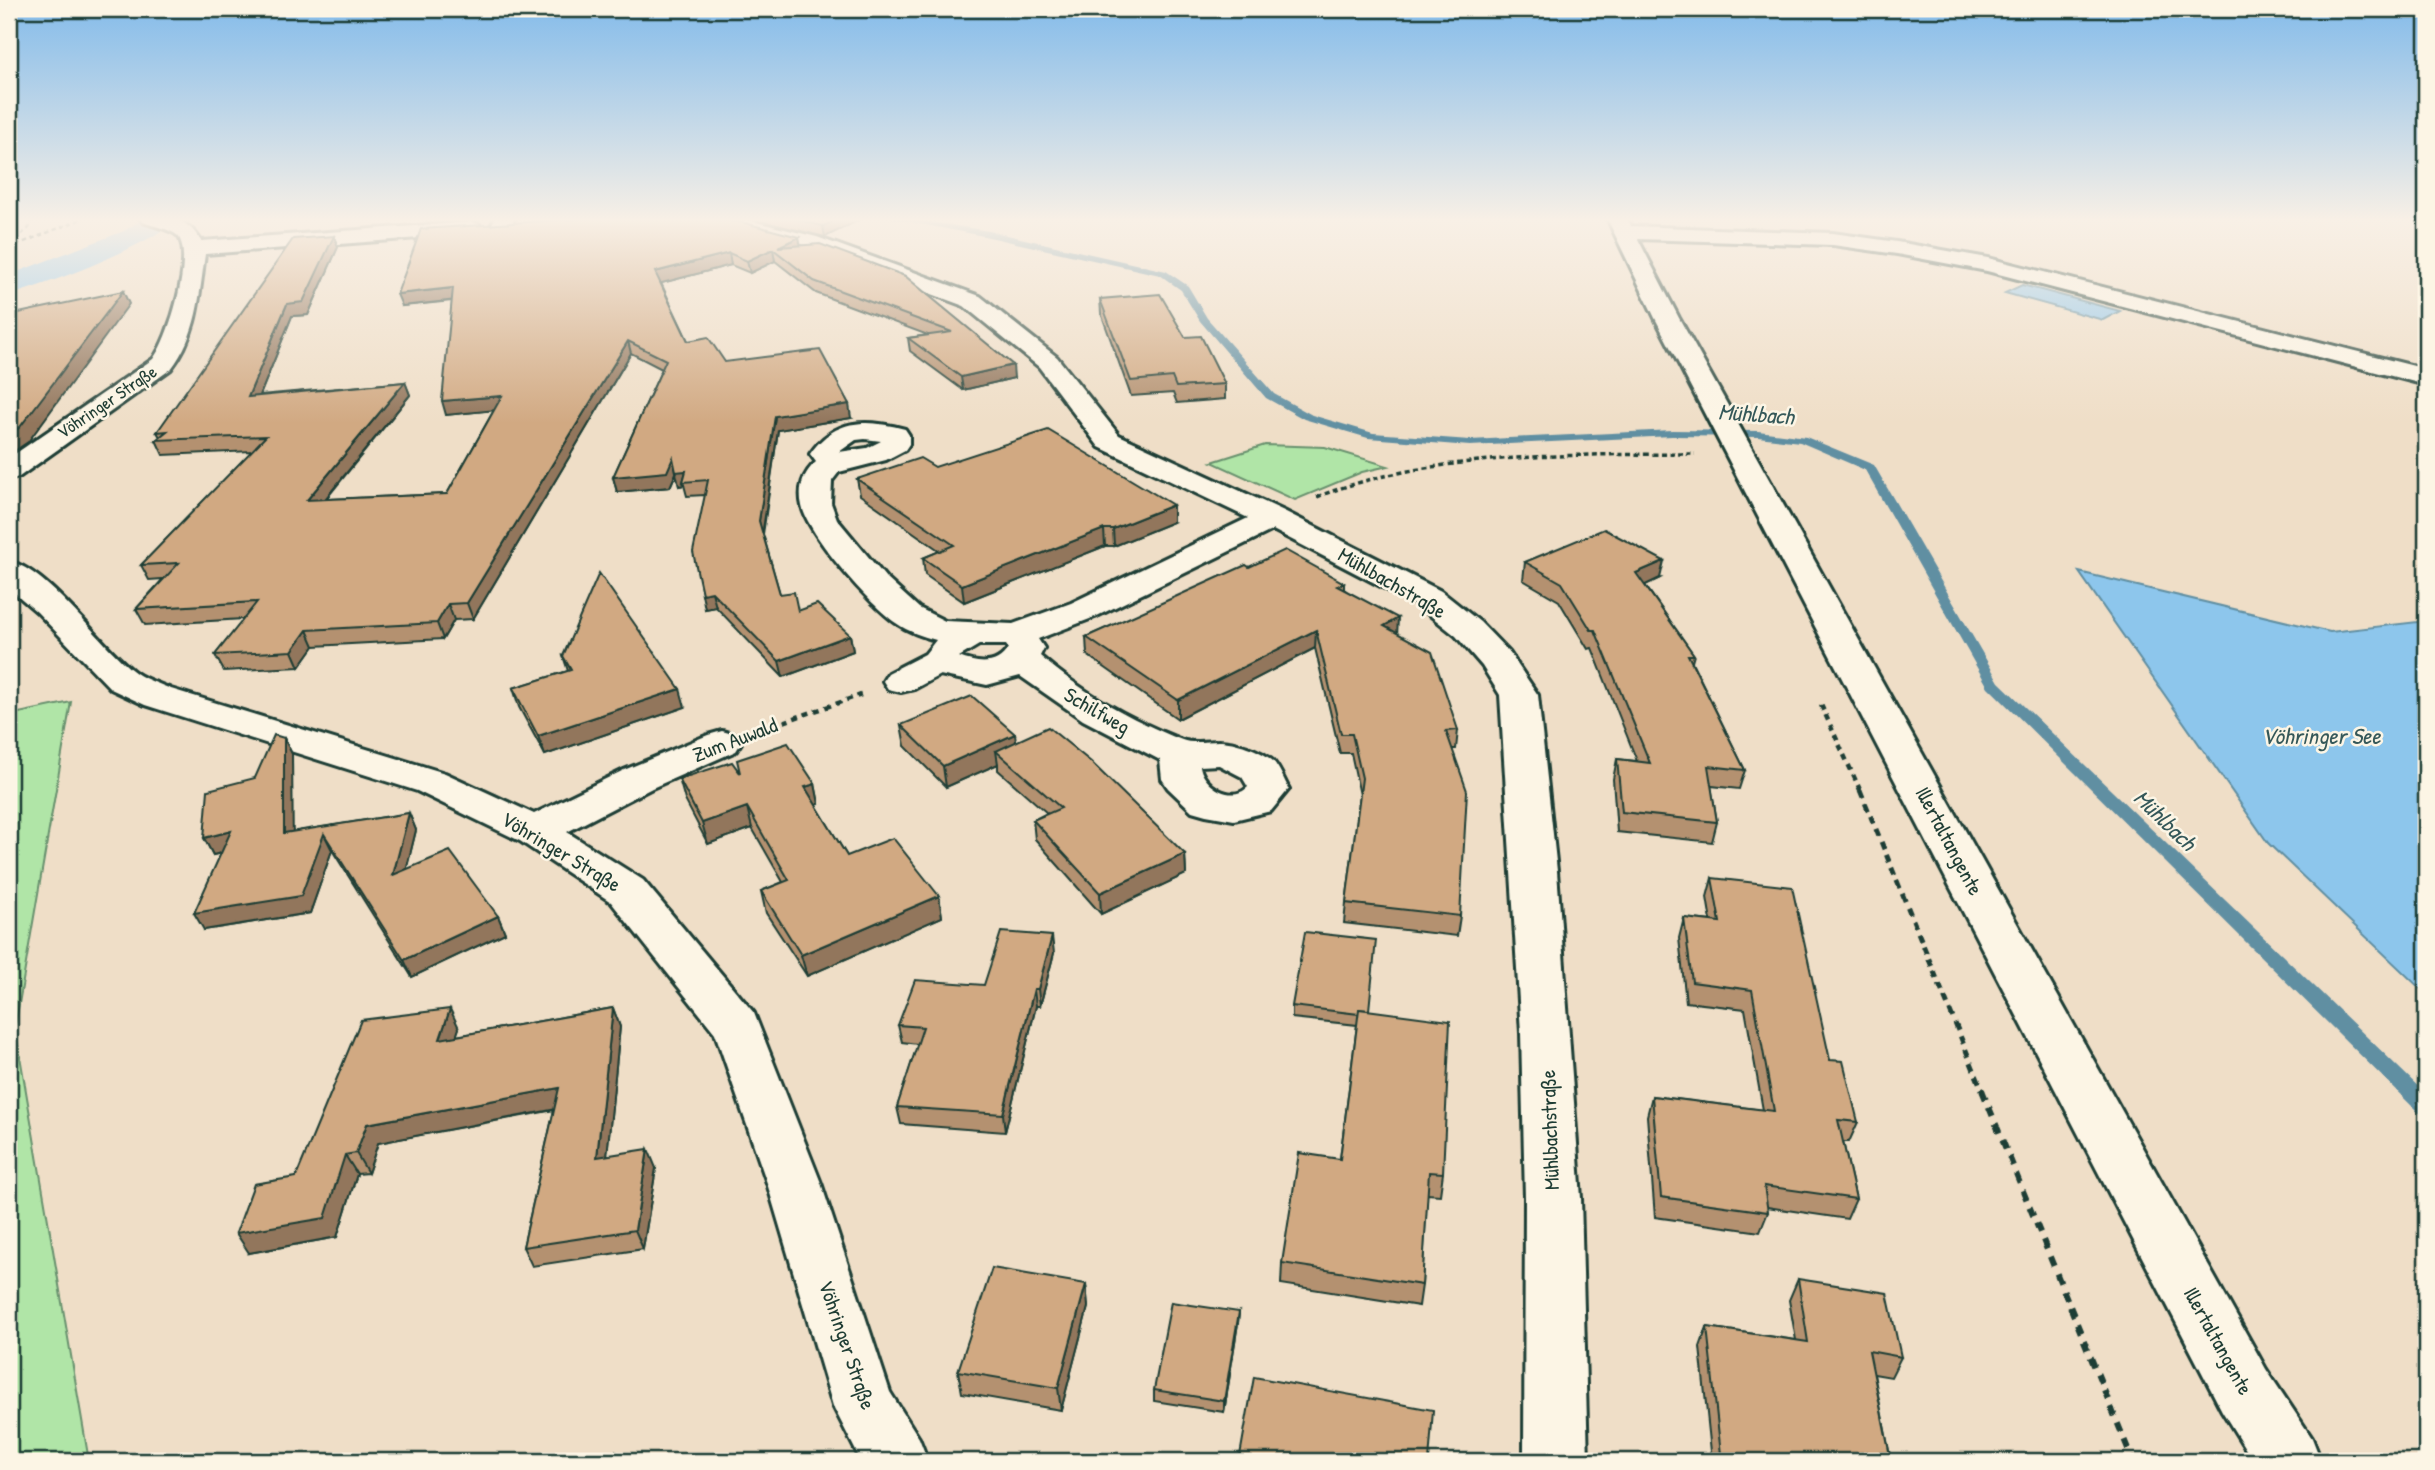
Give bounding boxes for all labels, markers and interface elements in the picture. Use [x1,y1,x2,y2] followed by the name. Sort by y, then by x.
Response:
[52,359,162,444] street label: Vöhringer Straße
[1717,395,1796,432] water label: Mühlbach
[1333,540,1452,625] street label: Mühlbachstraße
[1059,680,1136,741] street label: Schilfweg
[688,710,781,769] street label: Zum Auwald
[2262,720,2381,752] water label: Vöhringer See
[1909,781,1990,900] street label: Illertaltangente
[2127,782,2204,858] water label: Mühlbach
[496,804,626,899] street label: Vöhringer Straße
[1533,1069,1566,1191] street label: Mühlbachstraße
[812,1276,883,1413] street label: Vöhringer Straße
[2177,1282,2260,1400] street label: Illertaltangente

